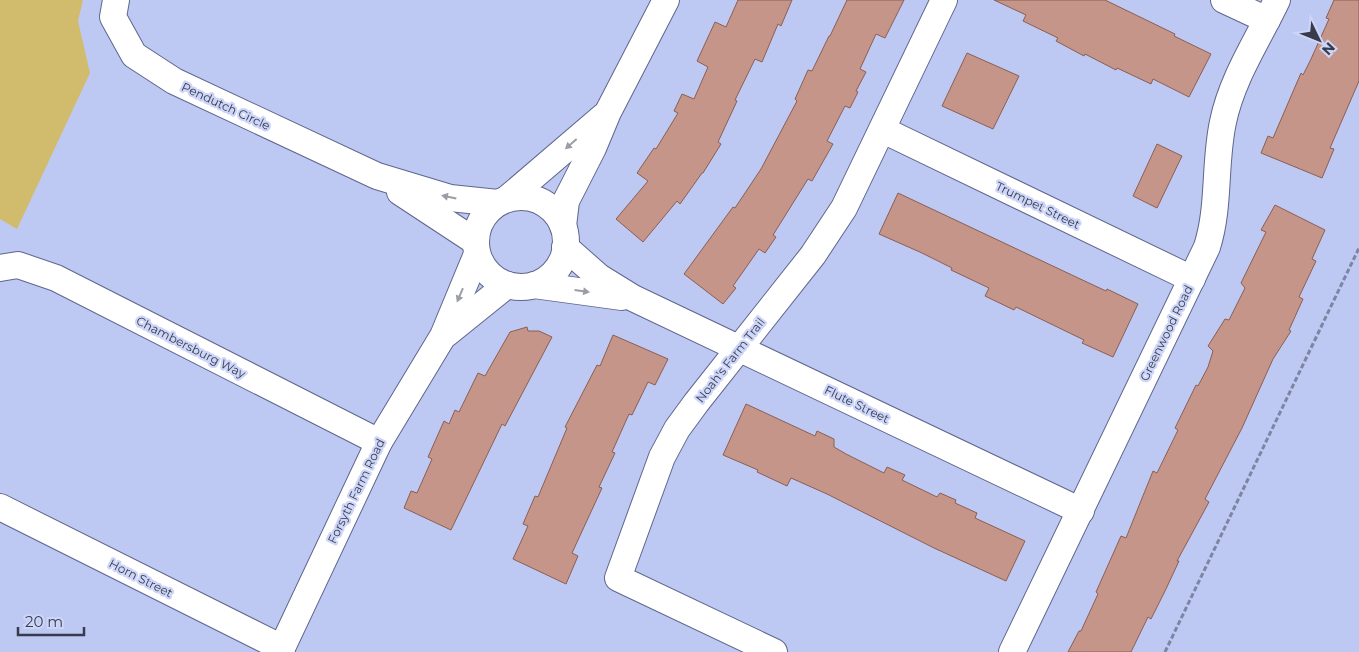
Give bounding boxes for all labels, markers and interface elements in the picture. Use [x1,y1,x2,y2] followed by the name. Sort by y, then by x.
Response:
[1294,15,1344,65] north arrow
[1318,39,1339,59] text: N
[179,79,273,133] street label: Pendutch Circle
[566,138,578,150] one-way arrow
[993,178,1083,232] street label: Trumpet Street
[442,193,457,201] one-way arrow
[1136,283,1196,383] street label: Greenwood Road
[575,287,591,295] one-way arrow
[456,288,464,303] one-way arrow
[134,313,249,381] street label: Chambersburg Way
[692,315,768,405] street label: Noah's Farm Trail
[822,382,892,426] street label: Flute Street
[324,436,388,546] street label: Forsyth Farm Road
[107,556,175,601] street label: Horn Street
[18,604,84,636] scale bar
[25,612,63,631] text: 20 m

